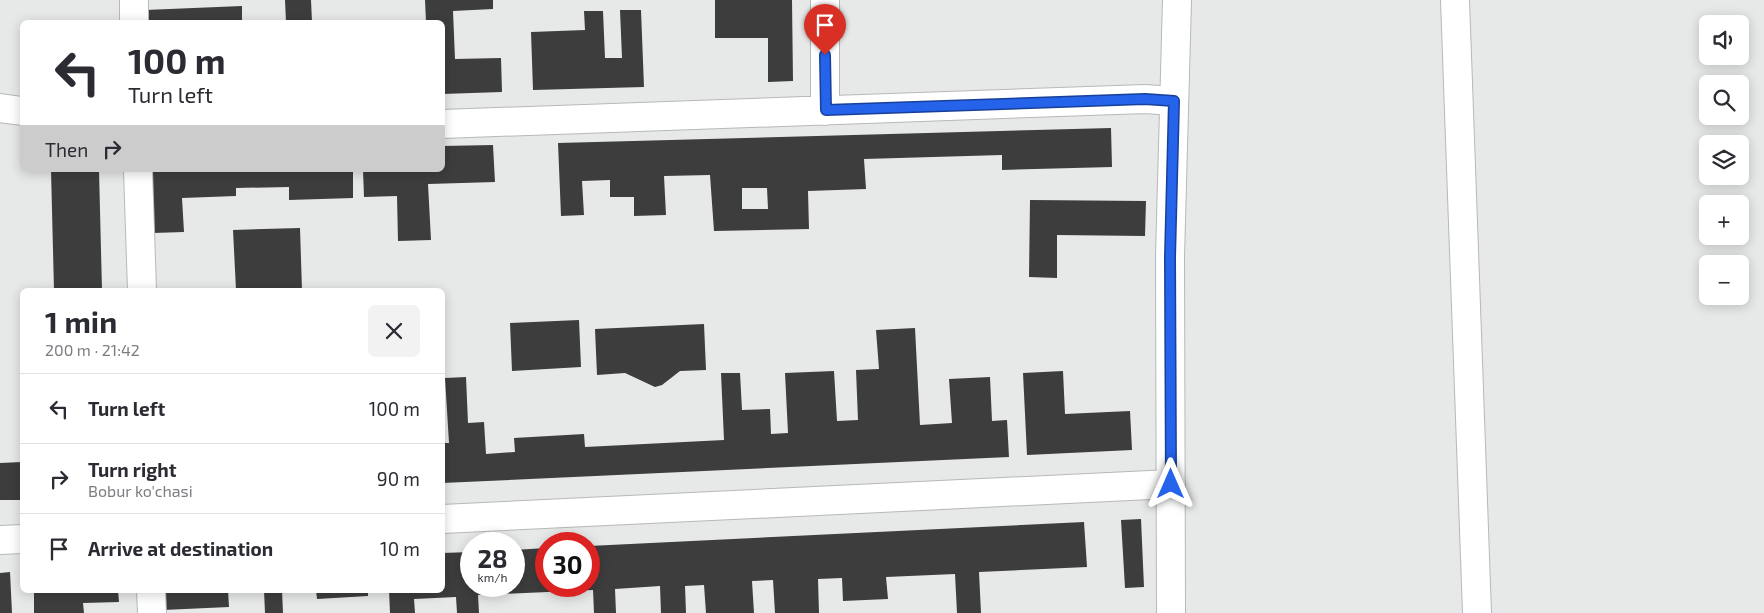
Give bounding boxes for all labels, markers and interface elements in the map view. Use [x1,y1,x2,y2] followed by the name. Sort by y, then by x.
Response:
[804,4,846,55] pin
[811,11,839,39] icon: arrive
[1699,15,1749,305] map controls
[1699,15,1749,65] button: sound
[128,39,226,81] text: 100 m
[45,40,110,105] icon: left
[1699,75,1749,125] button: search
[128,81,213,107] text: Turn left
[98,135,126,163] icon: right
[1699,135,1749,185] button: layers
[45,138,88,161] text: Then
[1699,195,1749,245] button: +
[1699,255,1749,305] button: −
[45,303,117,339] text: 1 min
[368,305,420,357] button: close
[45,340,140,359] text: 200 m · 21:42
[45,395,73,423] icon: left
[88,397,165,420] text: Turn left
[369,397,420,420] text: 100 m
[1144,457,1196,509] position arrow
[88,458,176,481] text: Turn right
[45,465,73,493] icon: right
[377,467,420,490] text: 90 m
[88,481,193,500] text: Bobur ko'chasi
[535,532,600,597] speed limit sign: 30
[45,535,73,563] icon: arrive
[88,537,273,560] text: Arrive at destination
[380,537,420,560] text: 10 m
[477,543,508,573] text: 28
[478,570,507,584] text: km/h

